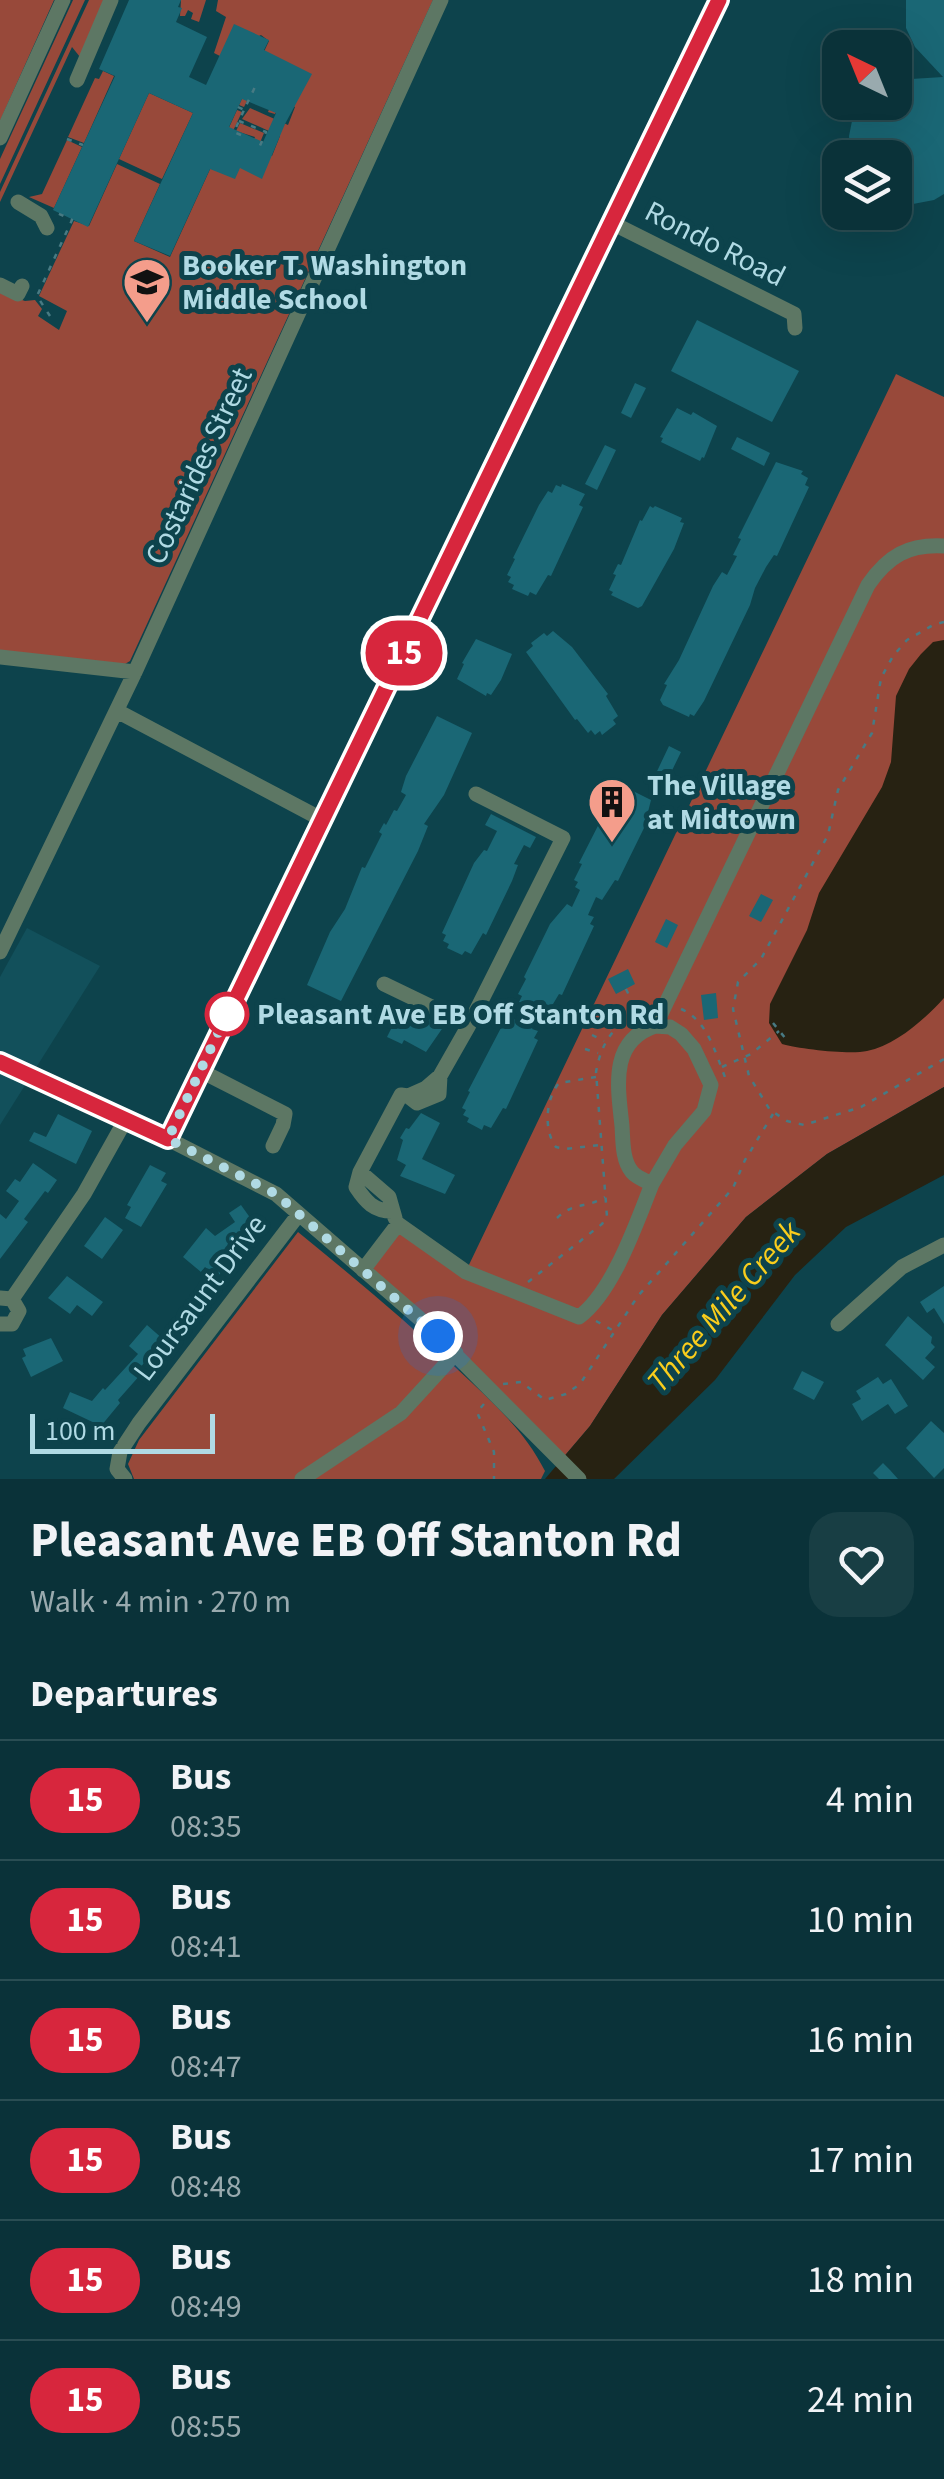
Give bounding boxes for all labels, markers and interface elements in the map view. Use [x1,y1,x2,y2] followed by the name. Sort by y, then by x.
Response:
[822,30,912,120] north arrow
[822,30,912,230] map controls
[822,140,912,230] button: layers
[637,190,793,298] street label: Rondo Road
[182,244,467,321] place label: Booker T. Washington Middle School
[121,256,173,324] school or university icon: Booker T. Washington Middle School
[135,360,263,572] street label: Costarides Street
[359,620,449,686] line badge: 15
[386,628,422,678] text: 15
[647,764,796,841] place label: The Village at Midtown
[586,776,638,844] building icon: The Village at Midtown
[206,993,248,1035] marker: Pleasant Ave EB Off Stanton Rd
[257,993,664,1036] place label: Pleasant Ave EB Off Stanton Rd
[123,1206,277,1390] street label: Loursaunt Drive
[636,1210,812,1403] water label: Three Mile Creek
[413,1311,463,1361] your location
[30,1409,215,1454] scale bar
[45,1411,116,1451] text: 100 m
[30,1507,682,1575] text: Pleasant Ave EB Off Stanton Rd
[809,1512,914,1617] button: heart
[30,1579,291,1625] text: Walk · 4 min · 270 m
[30,1667,218,1721] text: Departures
[170,1750,231,1804] text: Bus
[826,1773,914,1827] text: 4 min
[67,1775,103,1825] text: 15
[170,1804,242,1850] text: 08:35
[170,1870,231,1924] text: Bus
[807,1893,914,1947] text: 10 min
[67,1895,103,1945] text: 15
[170,1924,242,1970] text: 08:41
[170,1990,231,2044] text: Bus
[807,2013,914,2067] text: 16 min
[67,2015,103,2065] text: 15
[170,2044,242,2090] text: 08:47
[170,2110,231,2164] text: Bus
[807,2133,914,2187] text: 17 min
[67,2135,103,2185] text: 15
[170,2164,242,2210] text: 08:48
[170,2230,231,2284] text: Bus
[807,2253,914,2307] text: 18 min
[67,2255,103,2305] text: 15
[170,2284,242,2330] text: 08:49
[170,2350,231,2404] text: Bus
[807,2373,914,2427] text: 24 min
[67,2375,103,2425] text: 15
[170,2404,242,2450] text: 08:55

